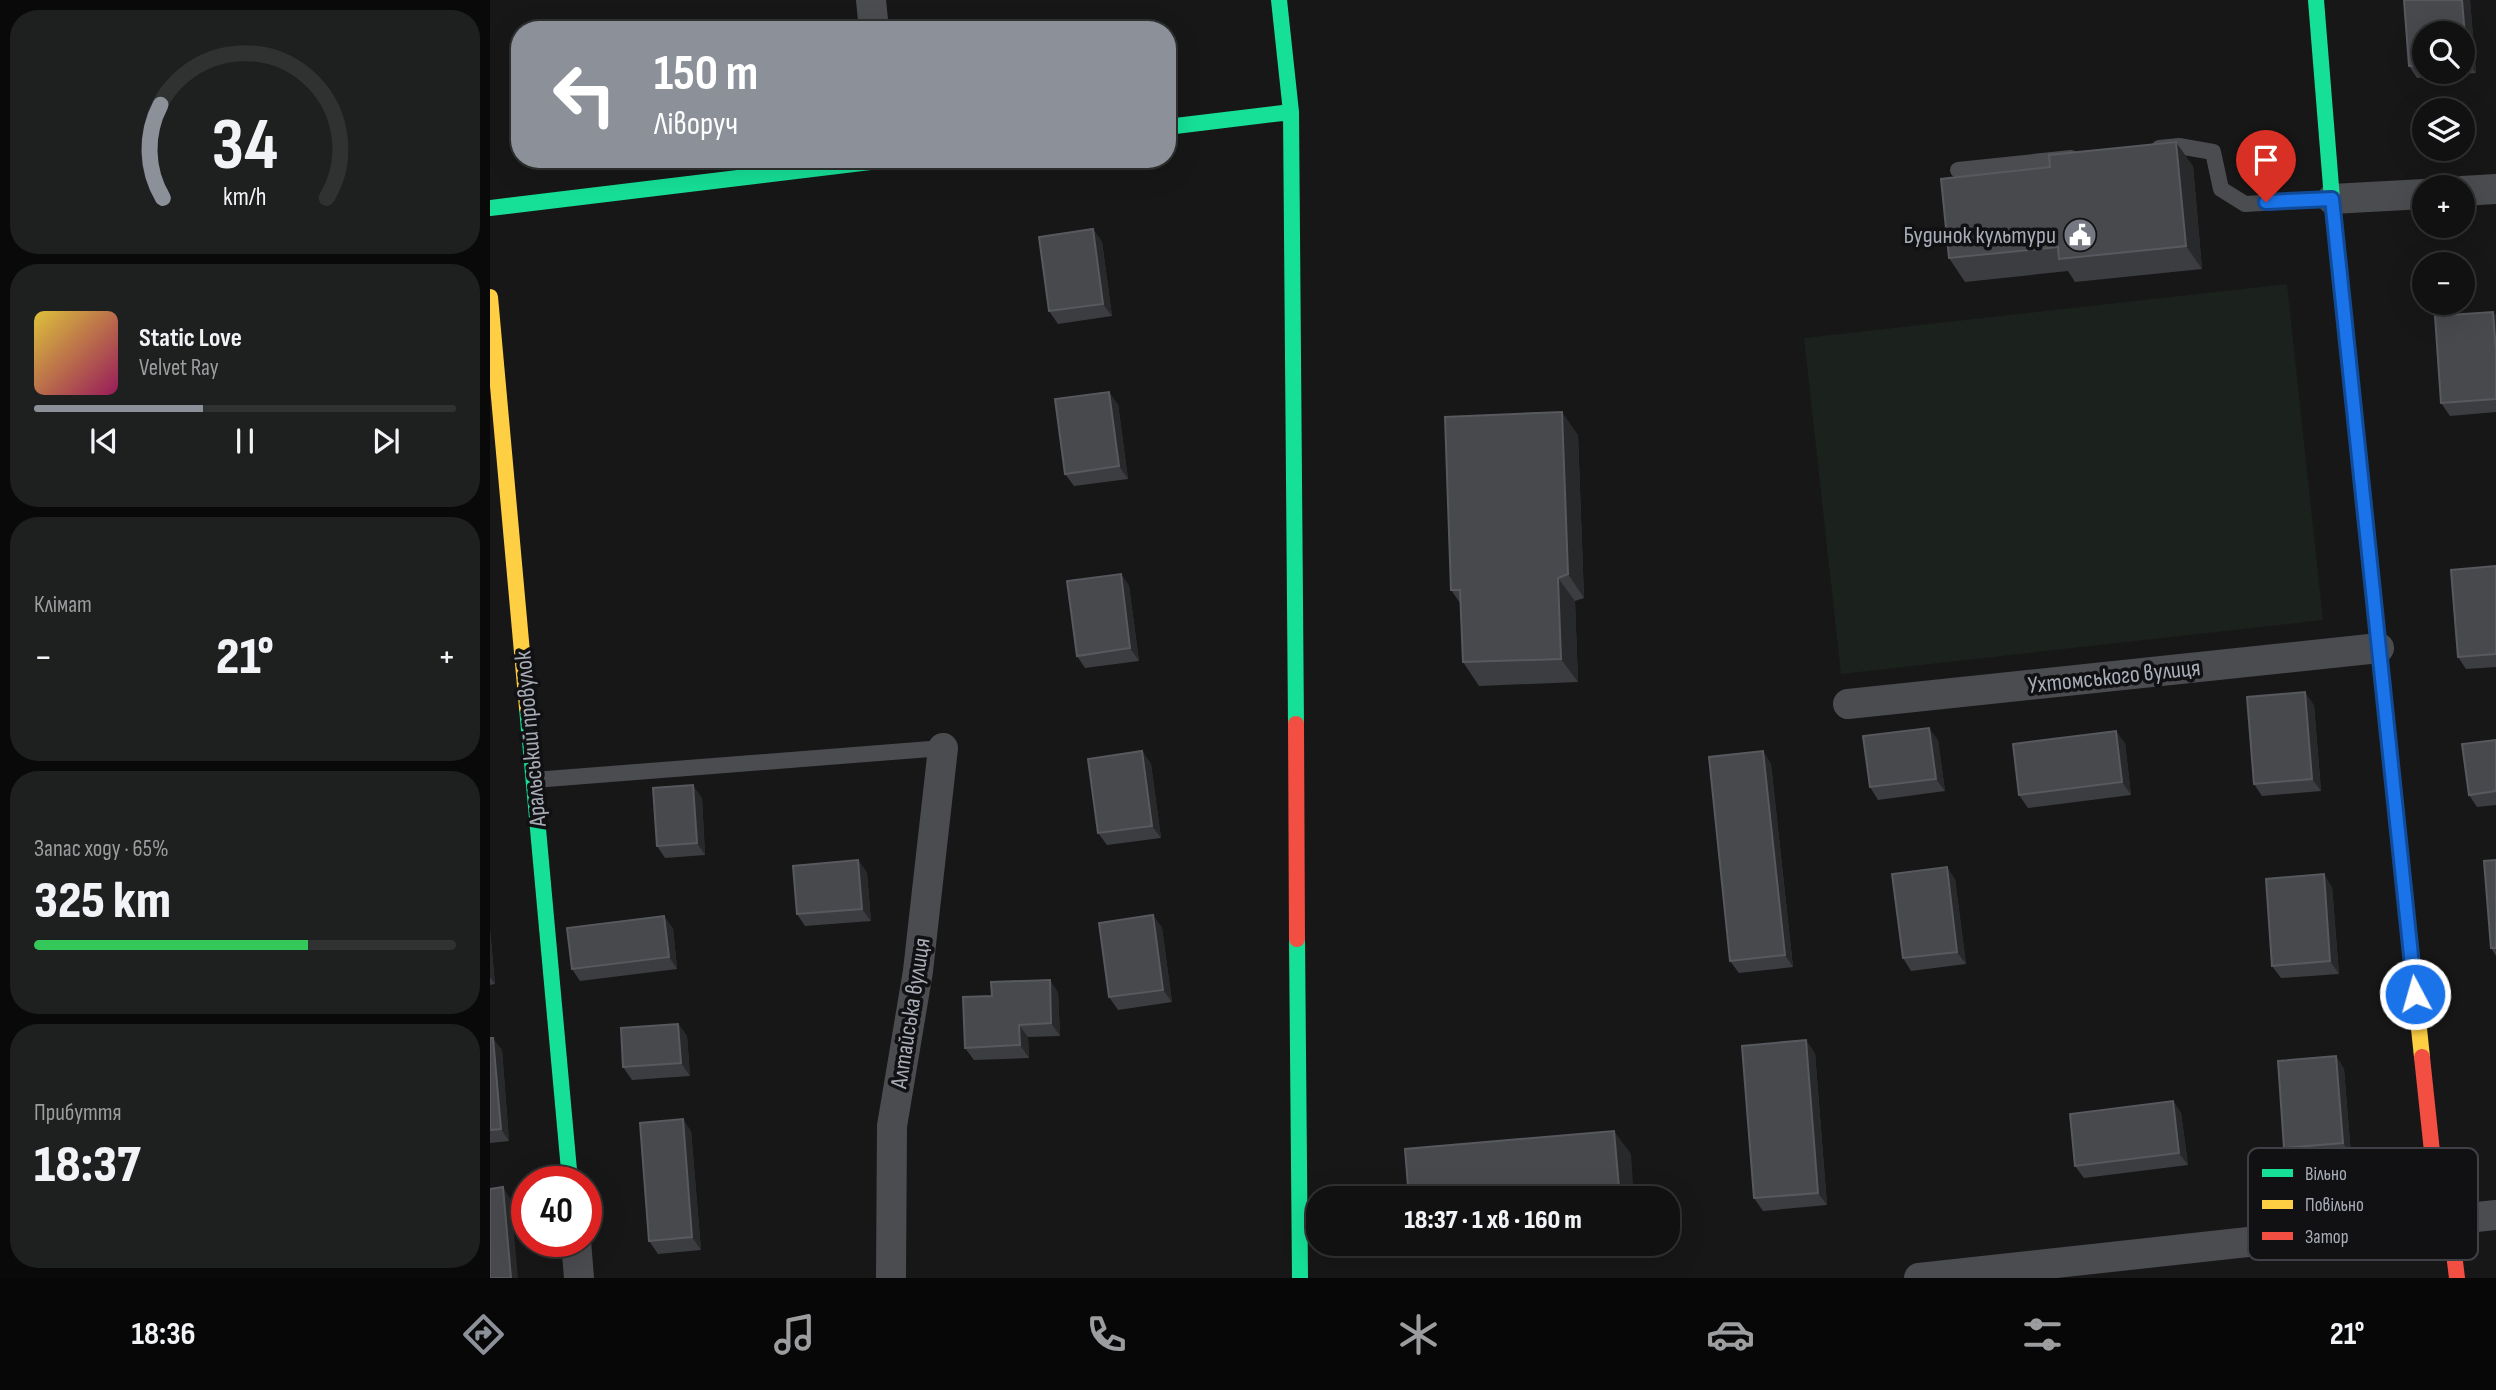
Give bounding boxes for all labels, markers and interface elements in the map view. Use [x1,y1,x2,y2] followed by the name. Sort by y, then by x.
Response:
[2412,21,2475,315] map controls
[2412,21,2475,84] button: search
[654,45,758,104] text: 150 m
[539,49,630,140] icon: left
[2412,98,2475,161] button: layers
[212,102,278,190] text: 34
[654,105,738,144] text: Ліворуч
[2236,130,2296,202] pin
[2247,141,2285,179] icon: arrive
[2412,175,2475,238] button: +
[223,182,267,213] text: km/h
[2061,216,2099,254] public building icon: Будинок культури
[1903,221,2056,250] place label: Будинок культури
[2412,252,2475,315] button: −
[139,323,242,354] text: Static Love
[139,354,219,382] text: Velvet Ray
[85,422,123,460] icon: previous
[226,422,264,460] icon: pause
[367,422,405,460] icon: next
[34,591,92,619] text: Клімат
[216,626,274,689] text: 21°
[34,635,53,680] text: −
[437,635,456,680] text: +
[508,649,553,829] street label: Аральський провулок
[2026,653,2202,700] street label: Ухтомського вулиця
[34,835,169,863] text: Запас ходу · 65%
[34,870,171,933] text: 325 km
[884,936,937,1091] street label: Алтайська вулиця
[2378,957,2452,1031] position arrow
[34,1099,122,1127] text: Прибуття
[34,1134,141,1197] text: 18:37
[2248,1148,2478,1260] legend
[2305,1163,2347,1186] text: Вільно
[511,1166,602,1257] speed limit sign: 40
[2305,1194,2364,1217] text: Повільно
[1404,1205,1582,1236] text: 18:37 · 1 хв · 160 m
[2305,1226,2349,1249] text: Затор
[459,1310,508,1359] icon: directions
[770,1310,819,1359] icon: music
[1082,1310,1131,1359] icon: phone
[1394,1310,1443,1359] icon: climate
[1706,1310,1755,1359] icon: car
[2018,1310,2067,1359] icon: filters
[131,1315,196,1354] text: 18:36
[2330,1315,2365,1354] text: 21°

